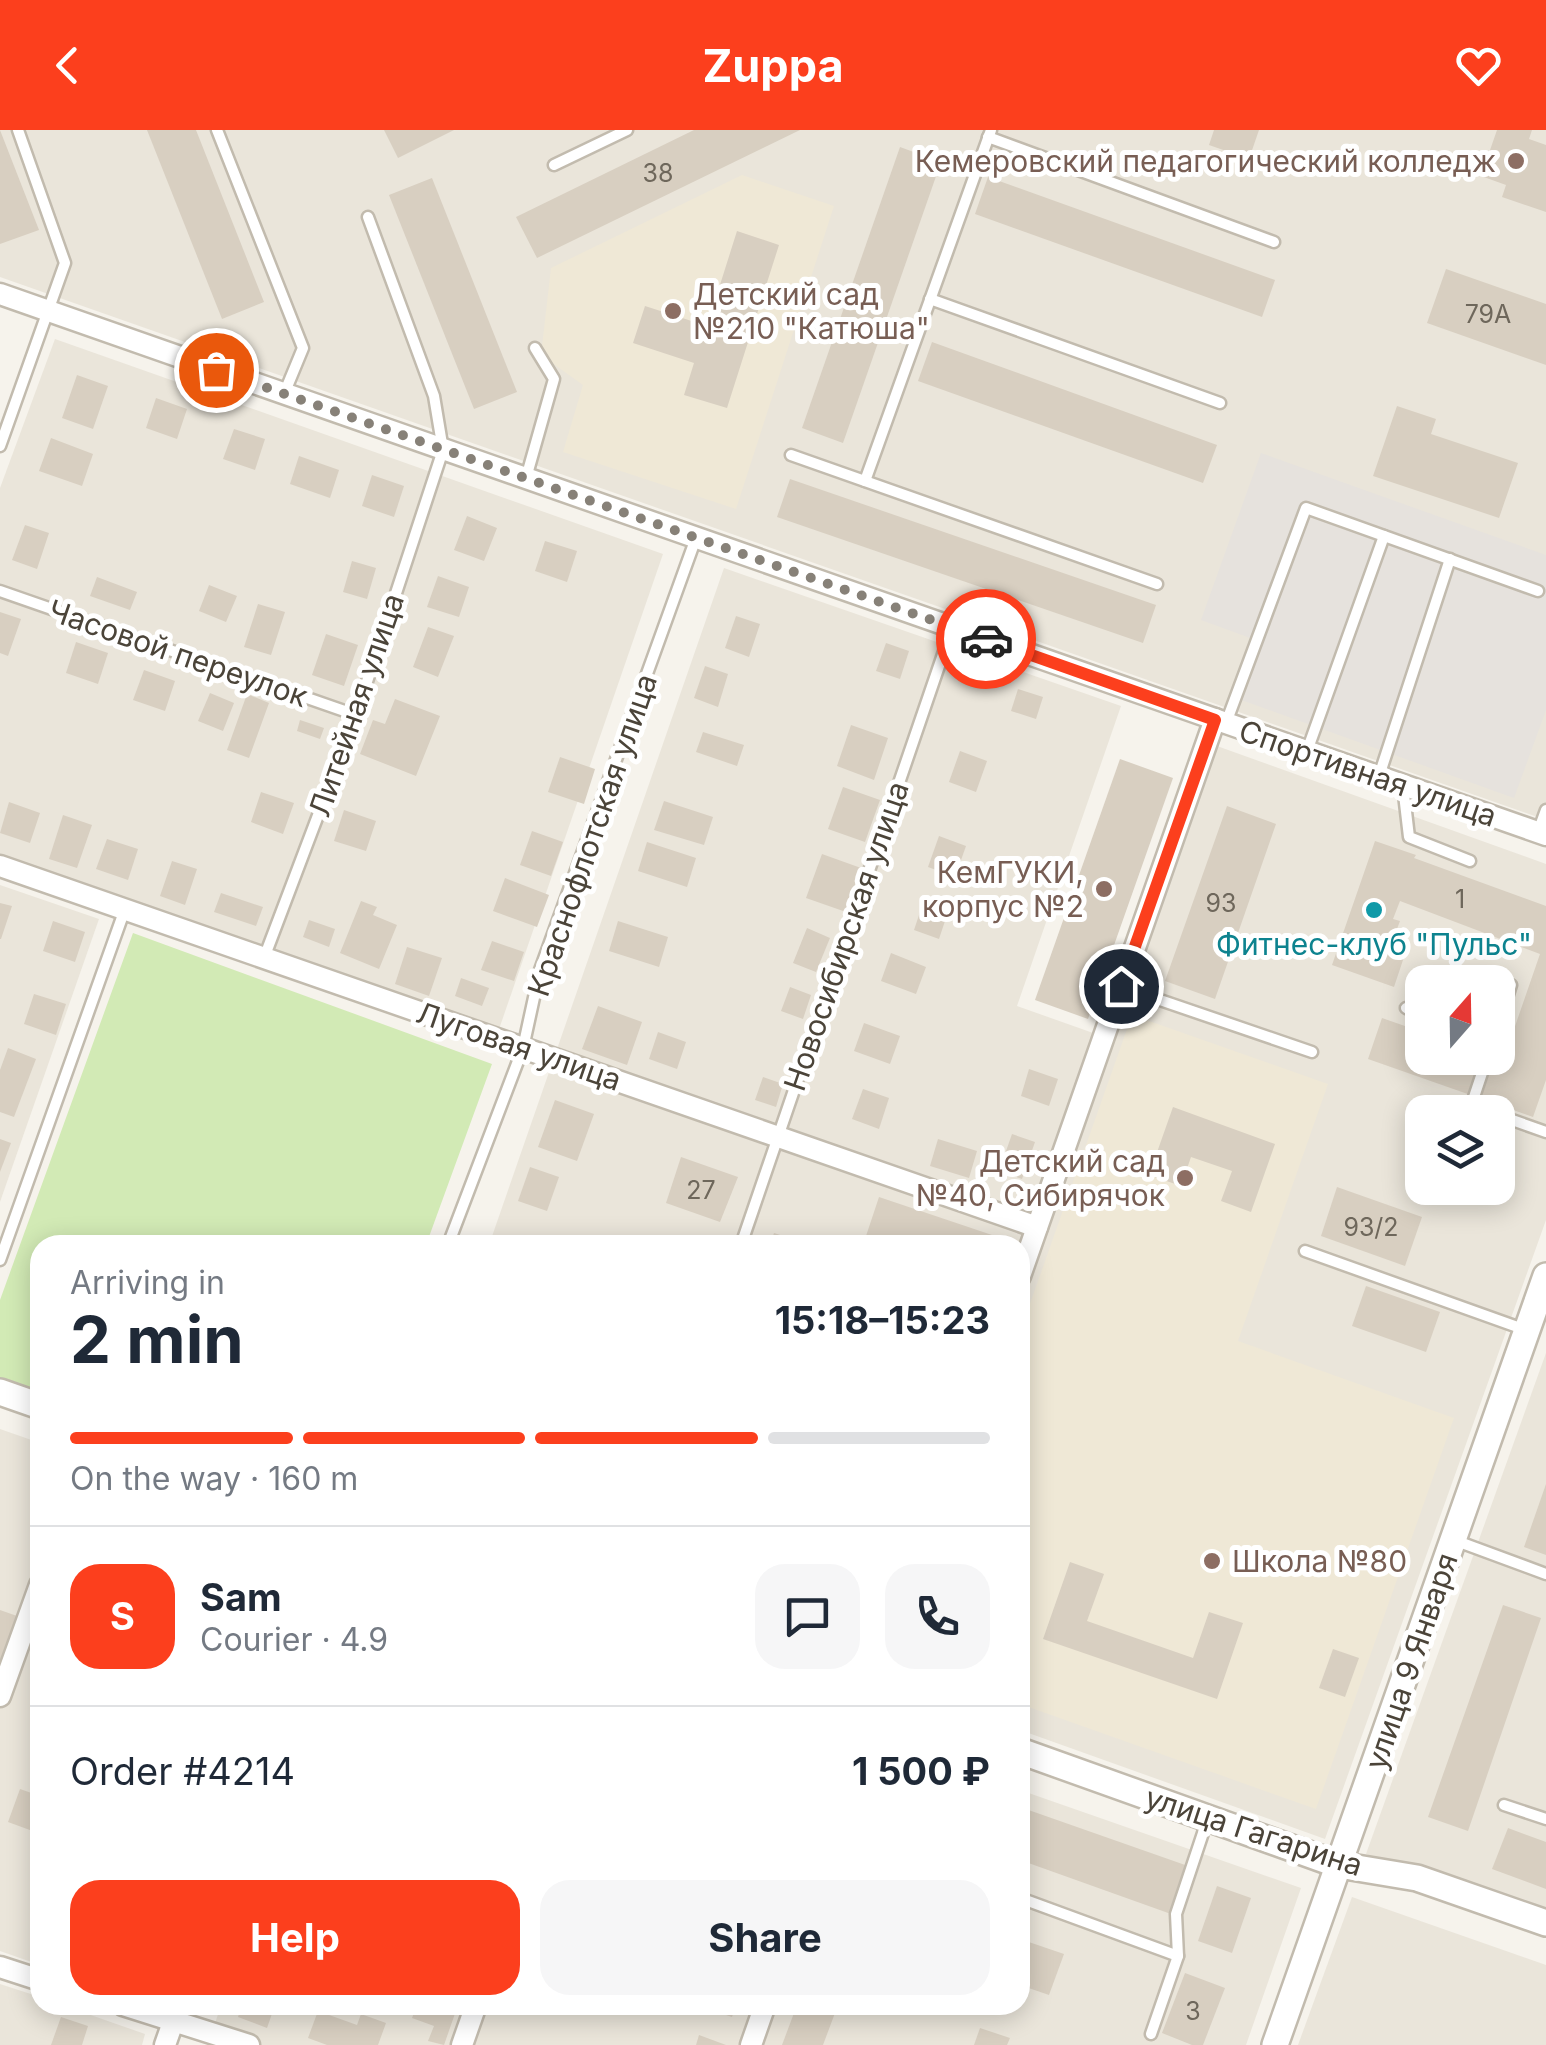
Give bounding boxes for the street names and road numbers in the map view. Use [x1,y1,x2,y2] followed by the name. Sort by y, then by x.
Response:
[301,589,411,821] street label: Литейная улица
[44,592,312,714] street label: Часовой переулок
[520,669,664,1001] street label: Краснофлотская улица
[1235,712,1501,834] street label: Спортивная улица
[776,777,916,1095] street label: Новосибирская улица
[412,994,626,1098] street label: Луговая улица
[1357,1548,1465,1774] street label: улица 9 Января
[1141,1779,1367,1883] street label: улица Гагарина

